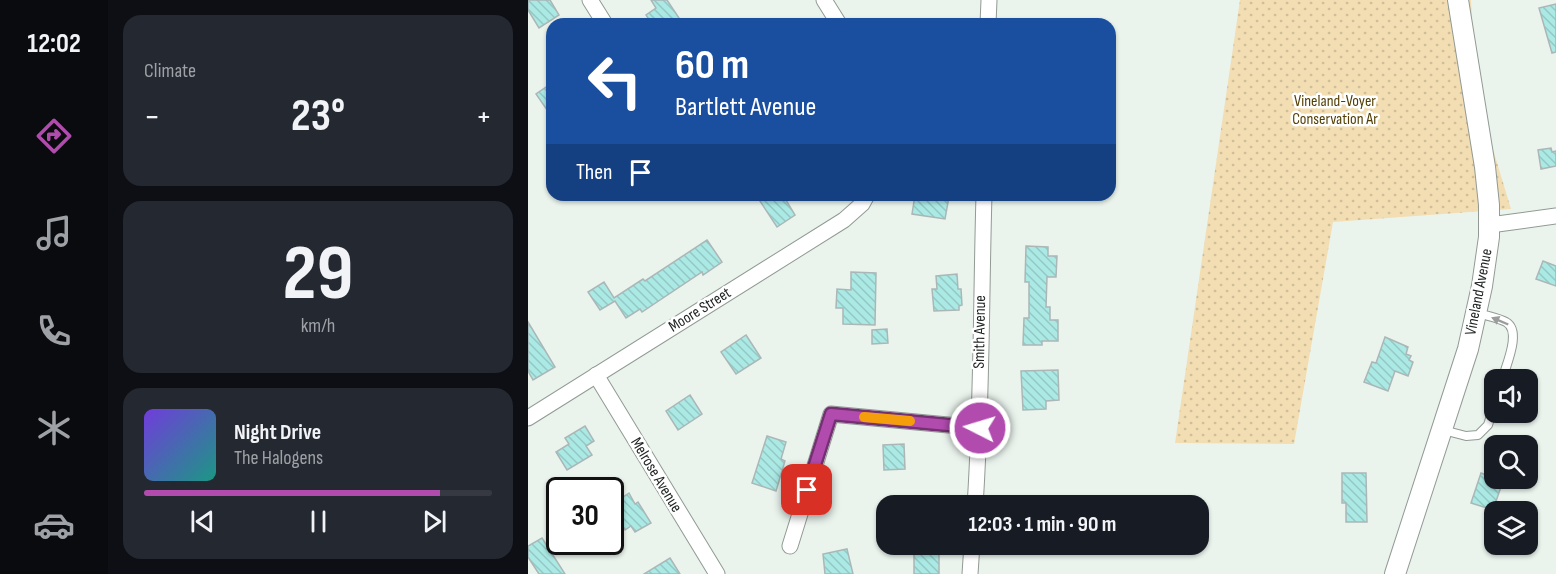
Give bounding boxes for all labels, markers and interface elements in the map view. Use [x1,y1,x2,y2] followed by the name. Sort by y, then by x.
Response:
[27,28,81,60] text: 12:02
[675,40,749,91] text: 60 m
[576,42,654,120] icon: left
[144,59,196,83] text: Climate
[291,89,345,144] text: 23°
[675,91,816,123] text: Bartlett Avenue
[1292,92,1378,129] park label: Vineland-Voyer Conservation Ar
[144,97,160,137] text: −
[476,97,492,137] text: +
[33,115,75,157] icon: directions
[624,156,657,189] icon: arrive
[576,159,612,186] text: Then
[33,212,75,254] icon: music
[282,228,354,321] text: 29
[1461,247,1497,337] street label: Vineland Avenue
[665,283,735,337] street label: Moore Street
[970,295,990,369] street label: Smith Avenue
[33,310,75,352] icon: phone
[301,314,335,338] text: km/h
[1491,316,1509,326] one-way arrow
[1484,369,1538,555] map controls
[1484,369,1538,423] button: sound
[948,396,1012,460] position arrow
[33,407,75,449] icon: climate
[234,419,321,446] text: Night Drive
[626,434,686,516] street label: Melrose Avenue
[1484,435,1538,489] button: search
[234,446,323,470] text: The Halogens
[781,464,832,515] pin
[790,473,823,506] icon: arrive
[546,477,624,555] speed limit sign: 30
[1484,501,1538,555] button: layers
[33,504,75,546] icon: car
[186,505,219,538] icon: previous
[302,505,335,538] icon: pause
[418,505,451,538] icon: next
[969,511,1116,538] text: 12:03 · 1 min · 90 m

